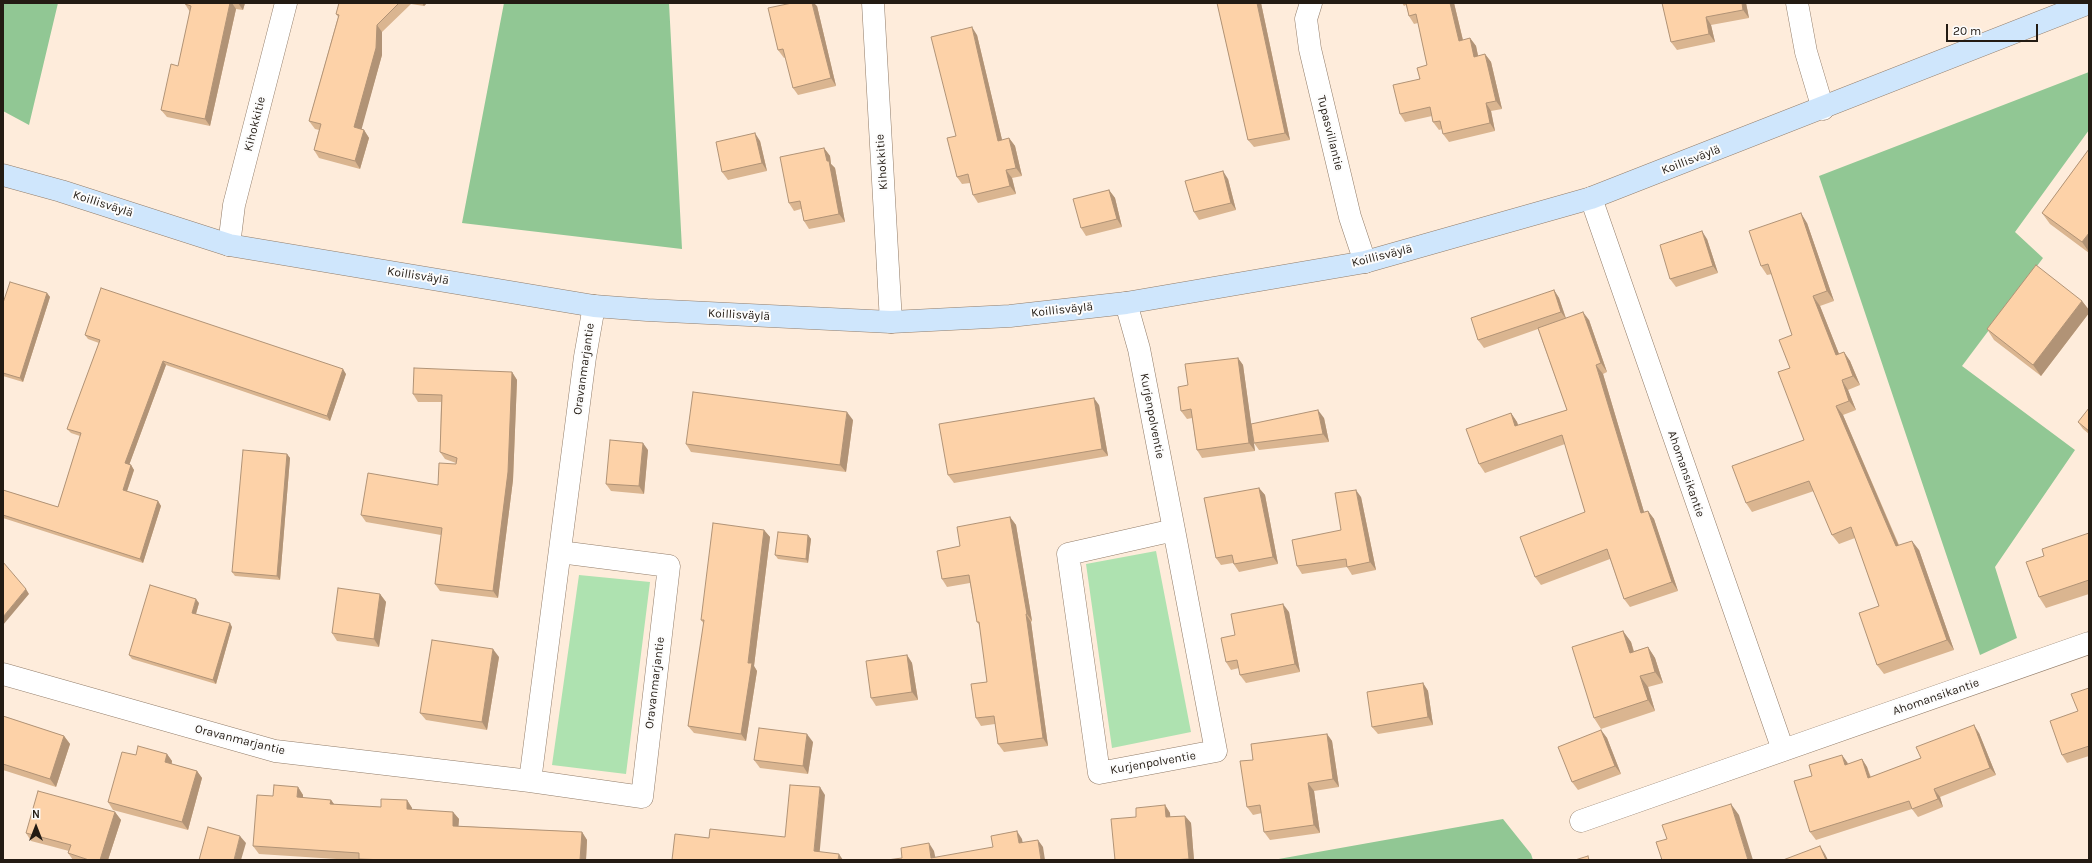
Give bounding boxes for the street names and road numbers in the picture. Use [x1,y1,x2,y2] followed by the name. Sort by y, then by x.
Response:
[1314,94,1346,172] street label: Tupasvillantie
[241,95,269,153] street label: Kihokkitie
[873,134,891,190] street label: Kihokkitie
[1659,142,1723,178] street label: Koillisväylä
[71,188,135,220] street label: Koillisväylä
[1350,241,1414,271] street label: Koillisväylä
[386,264,450,288] street label: Koillisväylä
[1030,300,1094,320] street label: Koillisväylä
[708,306,770,324] street label: Koillisväylä
[570,322,598,416] street label: Oravanmarjantie
[1137,372,1167,460] street label: Kurjenpolventie
[1664,429,1708,519] street label: Ahomansikantie
[642,636,668,730] street label: Oravanmarjantie
[1891,675,1981,719] street label: Ahomansikantie
[193,722,287,758] street label: Oravanmarjantie
[1109,748,1197,778] street label: Kurjenpolventie

